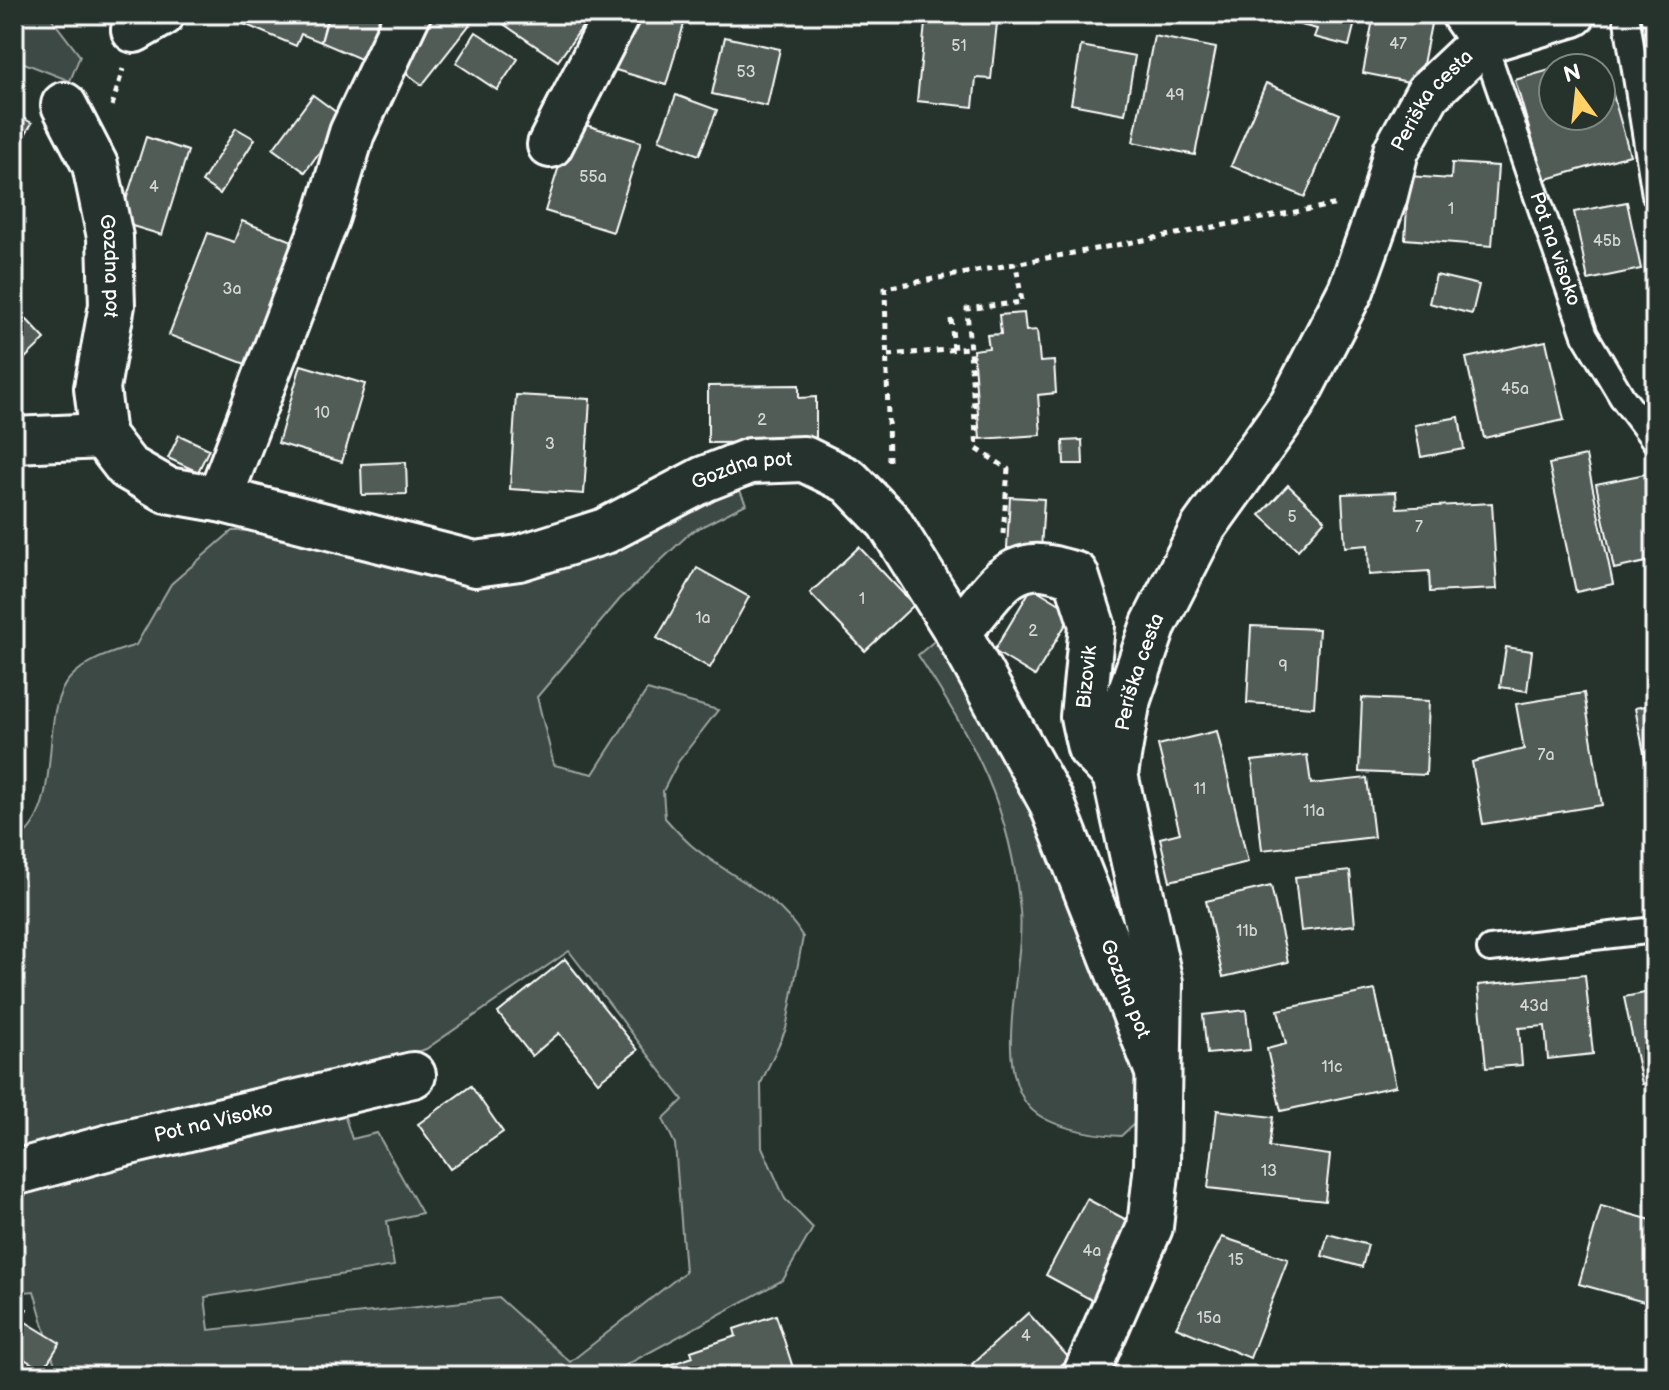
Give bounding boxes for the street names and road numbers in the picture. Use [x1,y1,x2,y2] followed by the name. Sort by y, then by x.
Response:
[1386,45,1478,155] street label: Periška cesta
[1524,189,1586,309] street label: Pot na visoko
[94,212,125,320] street label: Gozdna pot
[687,447,793,495] street label: Gozdna pot
[1111,609,1170,733] street label: Periška cesta
[1072,644,1102,710] street label: Bizovik
[1095,936,1155,1042] street label: Gozdna pot
[152,1097,275,1148] street label: Pot na Visoko

